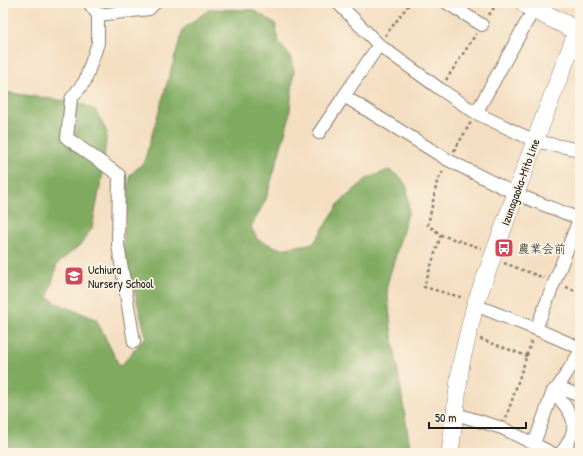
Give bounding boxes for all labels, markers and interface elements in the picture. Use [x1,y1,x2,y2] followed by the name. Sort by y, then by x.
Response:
[496,136,544,228] street label: Izunagaoka-Mito Line
[493,237,515,259] bus stop icon: 農業会前
[518,240,566,257] place label: 農業会前
[88,261,155,292] place label: Uchiura Nursery School
[63,265,85,287] school or university icon: Uchiura Nursery School
[429,404,526,430] scale bar
[435,409,456,426] text: 50 m

